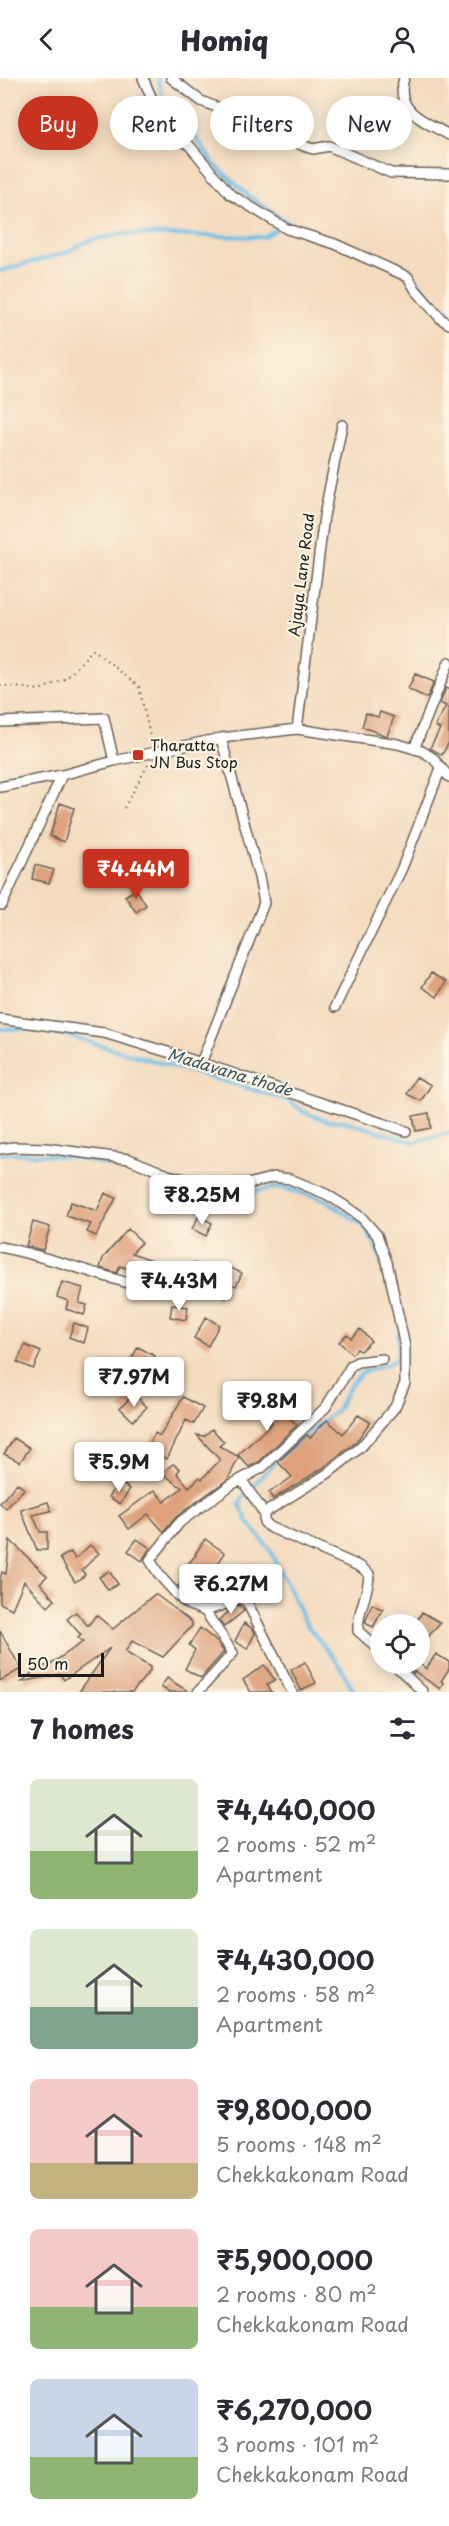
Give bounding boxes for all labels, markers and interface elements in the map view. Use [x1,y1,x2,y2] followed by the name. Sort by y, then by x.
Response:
[181,19,268,60] text: Homiq
[30,23,63,56] icon: back
[386,23,419,56] icon: person
[18,96,98,150] chip: Buy
[110,96,198,150] chip: Rent
[210,96,314,150] chip: Filters
[326,96,412,150] chip: New
[282,512,319,638] street label: Ajaya Lane Road
[150,733,238,773] place label: Tharatta JN Bus Stop
[131,748,145,762] marker: Tharatta JN Bus Stop
[87,849,185,900] pin: ₹4.44M
[97,853,175,883] text: ₹4.44M
[165,1041,297,1102] water label: Madavana thode
[153,1175,251,1226] pin: ₹8.25M
[163,1179,241,1209] text: ₹8.25M
[130,1261,228,1312] pin: ₹4.43M
[140,1265,218,1295] text: ₹4.43M
[85,1357,183,1408] pin: ₹7.97M
[98,1361,170,1391] text: ₹7.97M
[225,1381,309,1432] pin: ₹9.8M
[236,1385,298,1415] text: ₹9.8M
[77,1442,161,1493] pin: ₹5.9M
[88,1446,150,1476] text: ₹5.9M
[182,1564,280,1615] pin: ₹6.27M
[193,1568,269,1598] text: ₹6.27M
[370,1614,430,1674] map controls
[370,1614,430,1674] button: locate
[18,1650,104,1678] scale bar
[27,1651,68,1675] text: 50 m
[30,1709,134,1748] text: 7 homes
[386,1712,419,1745] icon: filters
[216,1790,375,1829] text: ₹4,440,000
[78,1803,150,1875] icon: home
[216,1829,376,1859] text: 2 rooms · 52 m²
[216,1859,323,1889] text: Apartment
[216,1940,375,1979] text: ₹4,430,000
[78,1953,150,2025] icon: home
[216,1979,375,2009] text: 2 rooms · 58 m²
[216,2009,323,2039] text: Apartment
[216,2090,372,2129] text: ₹9,800,000
[78,2103,150,2175] icon: home
[216,2129,382,2159] text: 5 rooms · 148 m²
[216,2159,409,2189] text: Chekkakonam Road
[216,2240,373,2279] text: ₹5,900,000
[78,2253,150,2325] icon: home
[216,2279,377,2309] text: 2 rooms · 80 m²
[216,2309,409,2339] text: Chekkakonam Road
[216,2390,372,2429] text: ₹6,270,000
[78,2403,150,2475] icon: home
[216,2429,379,2459] text: 3 rooms · 101 m²
[216,2459,409,2489] text: Chekkakonam Road

